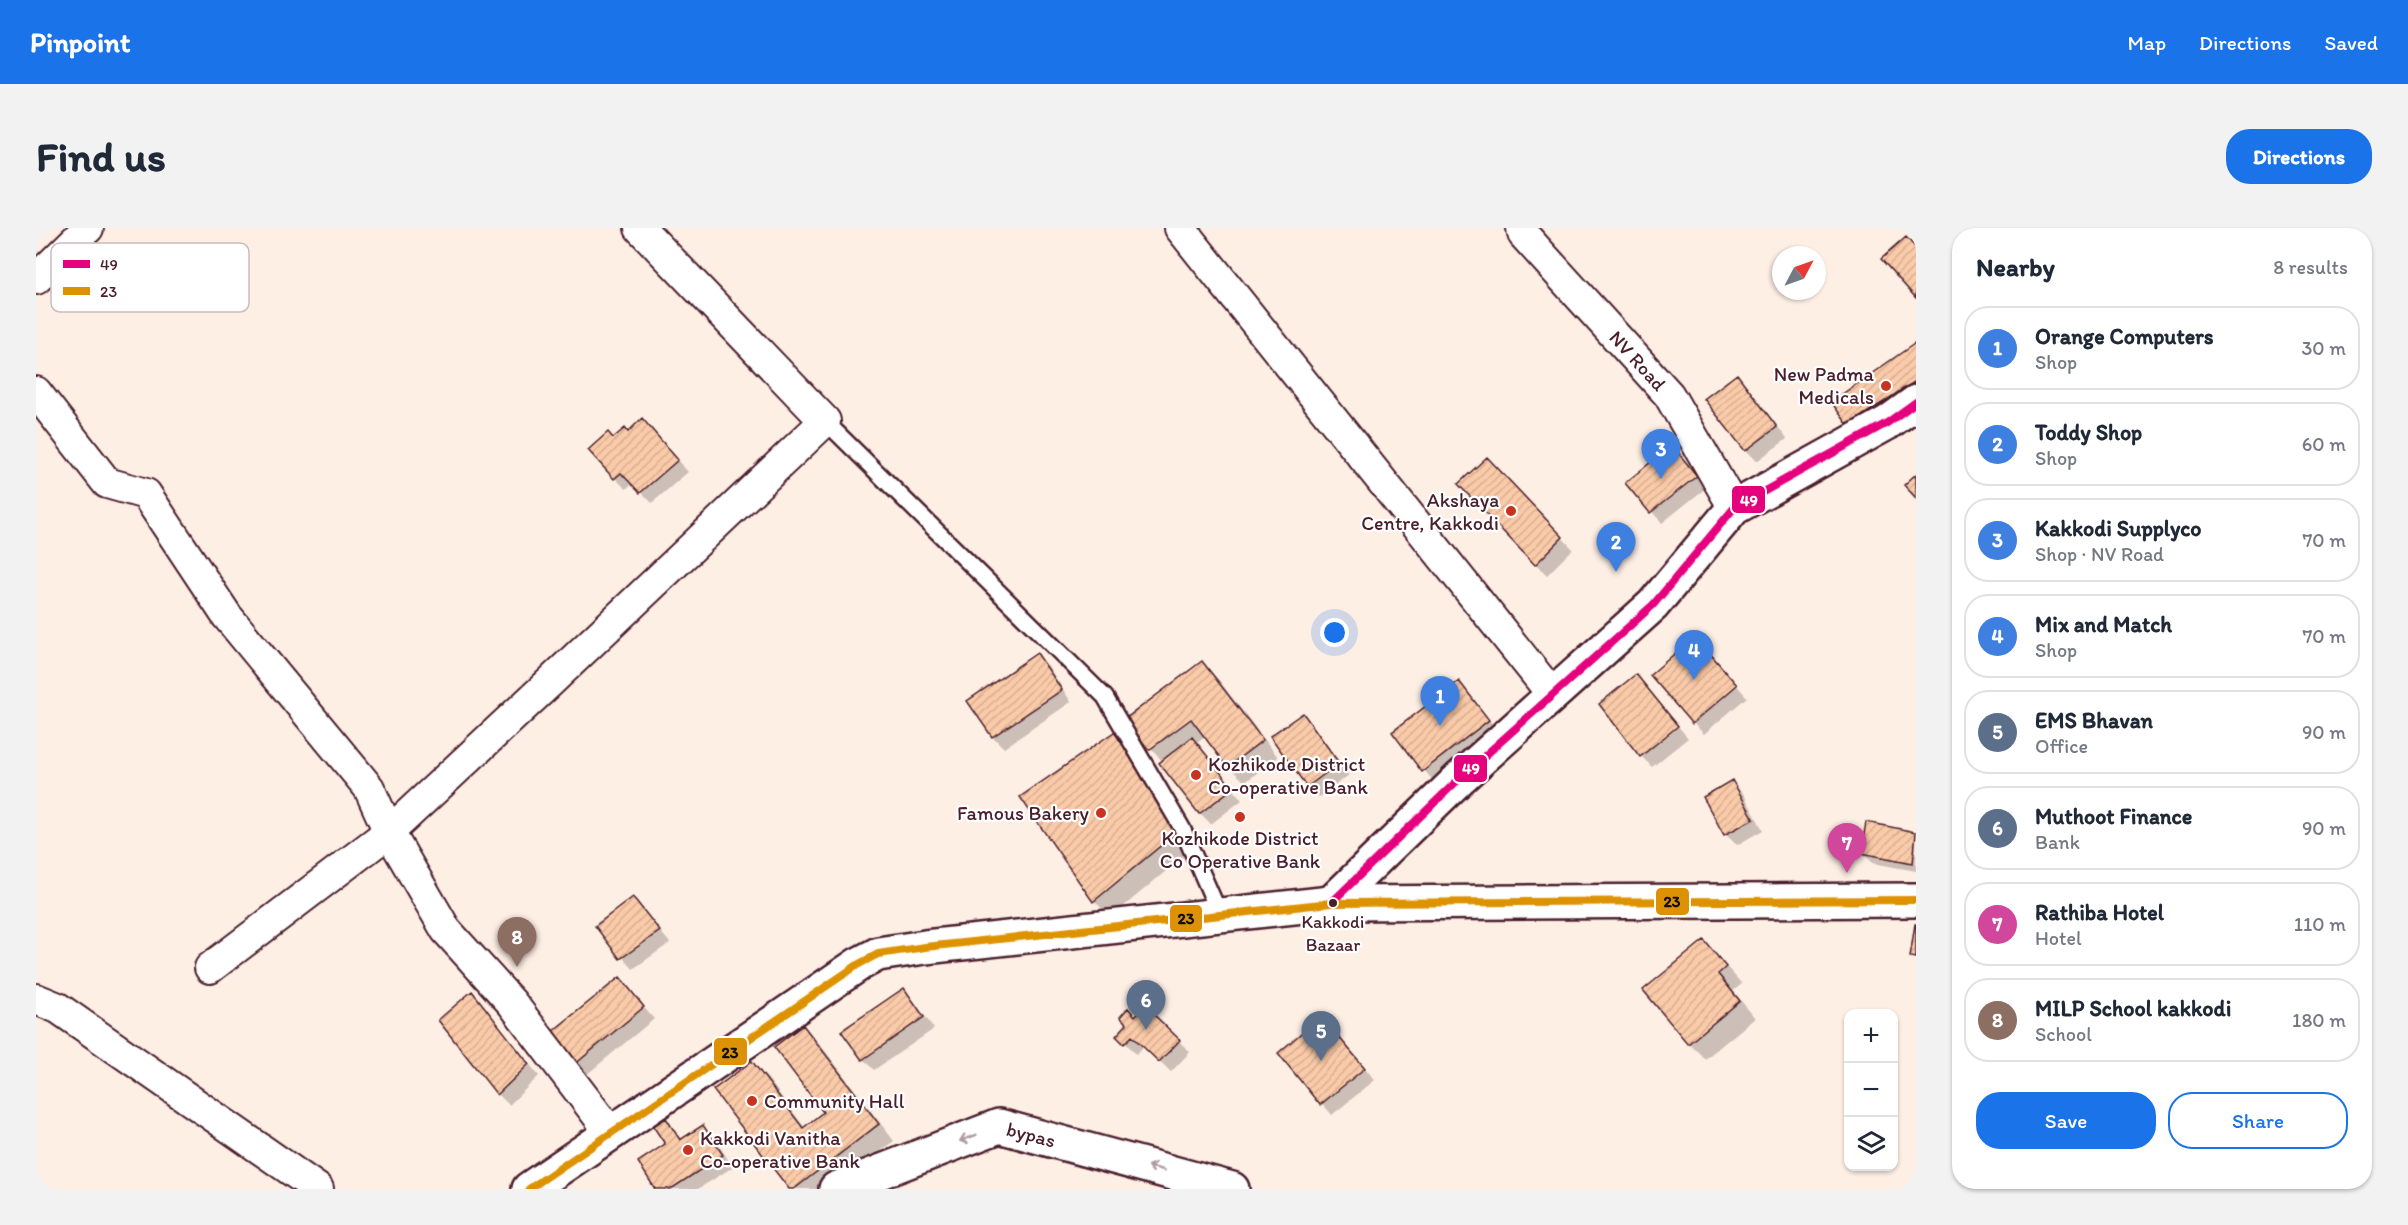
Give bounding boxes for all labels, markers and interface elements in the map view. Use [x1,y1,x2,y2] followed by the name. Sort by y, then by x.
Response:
[30,25,131,59] text: Pinpoint
[2128,30,2166,55] text: Map
[2199,30,2291,55] text: Directions
[2324,30,2378,55] text: Saved
[2226,129,2372,184] button: Directions
[36,131,166,182] text: Find us
[51,243,249,312] legend
[1772,246,1826,300] north arrow
[1976,251,2055,283] text: Nearby
[100,255,118,274] text: 49
[2273,255,2348,279] text: 8 results
[100,282,117,301] text: 23
[2035,323,2214,350] text: Orange Computers
[1604,325,1671,396] street label: NV Road
[1993,336,2002,360] text: 1
[2301,336,2346,360] text: 30 m
[2035,350,2077,374] text: Shop
[1774,362,1875,409] place label: New Padma Medicals
[1879,379,1893,393] marker: New Padma Medicals
[2035,419,2142,446] text: Toddy Shop
[1642,430,1680,479] pin: 3
[1992,432,2003,456] text: 2
[2302,432,2346,456] text: 60 m
[2035,446,2077,470] text: Shop
[1731,485,1766,514] line badge: 49
[1361,488,1499,535] place label: Akshaya Centre, Kakkodi
[1740,491,1758,510] text: 49
[1504,504,1518,518] marker: Akshaya Centre, Kakkodi
[2035,515,2202,542] text: Kakkodi Supplyco
[1596,522,1636,572] pin: 2
[1992,528,2003,552] text: 3
[2302,528,2346,552] text: 70 m
[2035,542,2164,566] text: Shop · NV Road
[2035,611,2172,638] text: Mix and Match
[1320,618,1349,647] your location
[1991,624,2004,648] text: 4
[2302,624,2346,648] text: 70 m
[1674,630,1714,680] pin: 4
[2035,638,2077,662] text: Shop
[1420,676,1460,726] pin: 1
[2035,707,2153,734] text: EMS Bhavan
[1992,720,2003,744] text: 5
[2302,720,2346,744] text: 90 m
[2035,734,2088,758] text: Office
[1208,752,1368,799] place label: Kozhikode District Co-operative Bank
[1453,754,1488,783] line badge: 49
[1462,759,1480,778] text: 49
[1189,768,1203,782] marker: Kozhikode District Co-operative Bank
[957,801,1090,825] place label: Famous Bakery
[2035,803,2192,830] text: Muthoot Finance
[1094,806,1108,820] marker: Famous Bakery
[1233,810,1247,824] marker: Kozhikode District Co Operative Bank
[1992,816,2003,840] text: 6
[2302,816,2346,840] text: 90 m
[1828,824,1866,873] pin: 7
[1160,826,1321,873] place label: Kozhikode District Co Operative Bank
[2035,830,2080,854] text: Bank
[1655,887,1690,916] line badge: 23
[1663,892,1681,911] text: 23
[1327,897,1339,909] marker: Kakkodi Bazaar
[2035,899,2164,926] text: Rathiba Hotel
[1169,904,1203,933] line badge: 23
[1177,909,1195,928] text: 23
[1302,911,1364,956] place label: Kakkodi Bazaar
[1993,912,2002,936] text: 7
[2294,912,2346,936] text: 110 m
[498,918,536,967] pin: 8
[2035,926,2082,950] text: Hotel
[1126,980,1166,1030] pin: 6
[2035,995,2231,1022] text: MILP School kakkodi
[1992,1008,2003,1032] text: 8
[2292,1008,2346,1032] text: 180 m
[1844,1009,1898,1171] map controls
[1844,1009,1898,1063] button: +
[1302,1012,1340,1061] pin: 5
[2035,1022,2092,1046] text: School
[713,1037,748,1066] line badge: 23
[721,1043,739,1062] text: 23
[1844,1063,1898,1117] button: −
[764,1089,905,1113] place label: Community Hall
[1976,1092,2156,1149] button: Save
[2168,1092,2348,1149] button: Share
[745,1094,759,1108] marker: Community Hall
[1004,1117,1058,1153] street label: bypas
[1844,1117,1898,1171] button: layers
[700,1126,860,1173] place label: Kakkodi Vanitha Co-operative Bank
[960,1133,978,1144] one-way arrow
[681,1143,695,1157] marker: Kakkodi Vanitha Co-operative Bank
[1146,1162,1165,1174] one-way arrow

